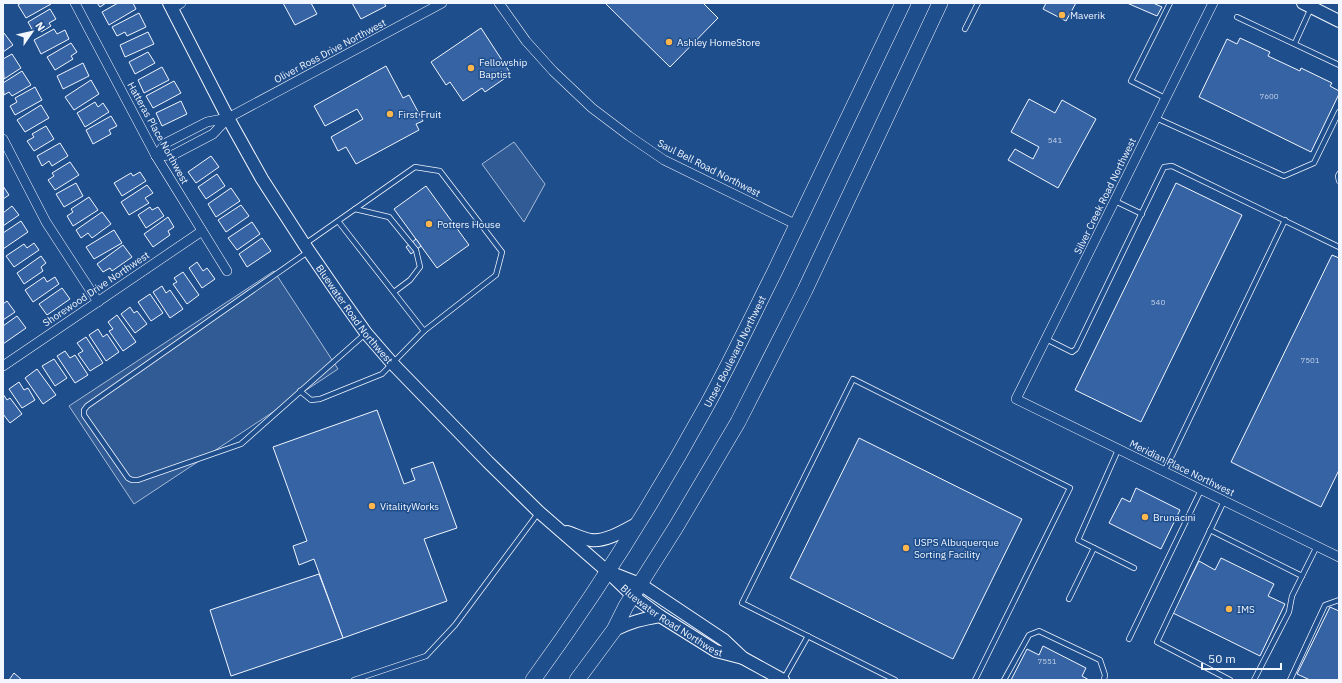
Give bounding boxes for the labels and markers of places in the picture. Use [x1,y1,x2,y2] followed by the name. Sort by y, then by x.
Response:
[1070,9,1106,22] place label: Maverik
[1057,10,1067,20] marker: Maverik
[677,36,761,49] place label: Ashley HomeStore
[664,37,674,47] marker: Ashley HomeStore
[479,56,527,81] place label: Fellowship Baptist
[466,63,476,73] marker: Fellowship Baptist
[398,108,442,121] place label: First Fruit
[385,109,395,119] marker: First Fruit
[437,218,501,231] place label: Potters House
[424,219,434,229] marker: Potters House
[380,500,439,513] place label: VitalityWorks
[367,501,377,511] marker: VitalityWorks
[1153,511,1196,524] place label: Brunacini
[1140,512,1150,522] marker: Brunacini
[914,536,999,561] place label: USPS Albuquerque Sorting Facility
[901,543,911,553] marker: USPS Albuquerque Sorting Facility
[1237,603,1255,616] place label: IMS
[1224,604,1234,614] marker: IMS

